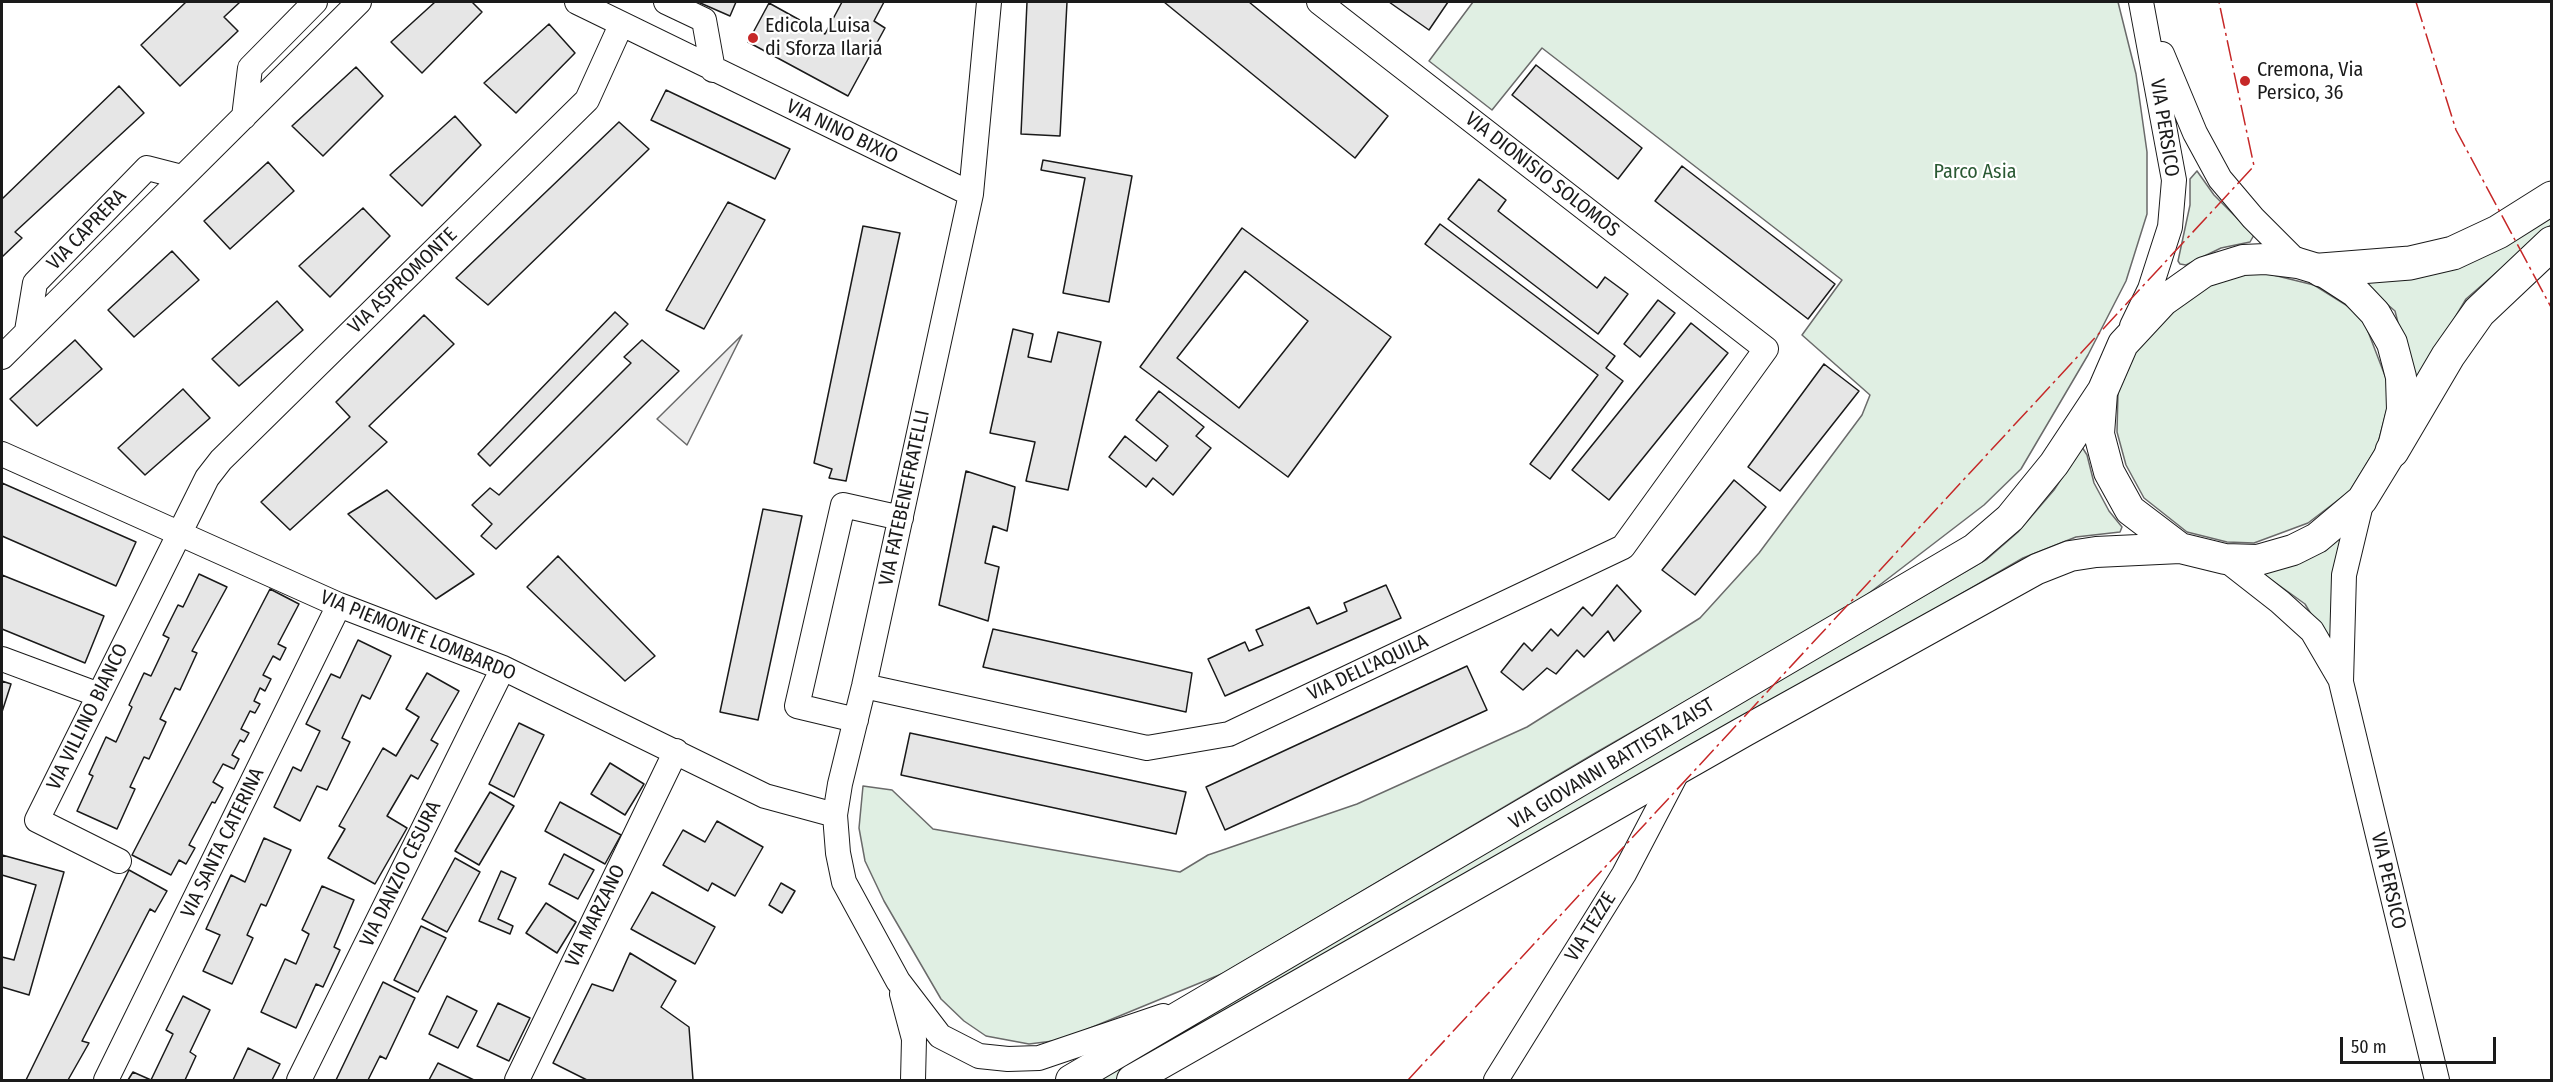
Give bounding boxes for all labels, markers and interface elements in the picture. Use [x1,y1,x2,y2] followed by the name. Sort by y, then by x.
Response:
[765,14,883,61] place label: Edicola Luisa di Sforza Ilaria
[746,31,760,45] marker: Edicola Luisa di Sforza Ilaria
[2257,58,2363,105] place label: Cremona, Via Persico, 36
[2238,74,2252,88] marker: Cremona, Via Persico, 36
[2144,77,2184,179] street label: VIA PERSICO
[782,95,902,169] street label: VIA NINO BIXIO
[1460,107,1624,243] street label: VIA DIONISIO SOLOMOS
[1934,160,2016,184] park label: Parco Asia
[42,184,132,276] street label: VIA CAPRERA
[344,223,462,339] street label: VIA ASPROMONTE
[875,408,935,588] street label: VIA FATEBENEFRATELLI
[317,586,519,686] street label: VIA PIEMONTE LOMBARDO
[1304,630,1432,706] street label: VIA DELL'AQUILA
[42,640,134,794] street label: VIA VILLINO BIANCO
[1505,693,1719,835] street label: VIA GIOVANNI BATTISTA ZAIST
[176,764,270,922] street label: VIA SANTA CATERINA
[355,797,447,951] street label: VIA DANZIO CESURA
[2365,830,2411,932] street label: VIA PERSICO
[561,861,631,971] street label: VIA MARZANO
[1560,888,1622,966] street label: VIA TEZZE
[2343,1025,2499,1063] scale bar
[2351,1036,2387,1058] text: 50 m

